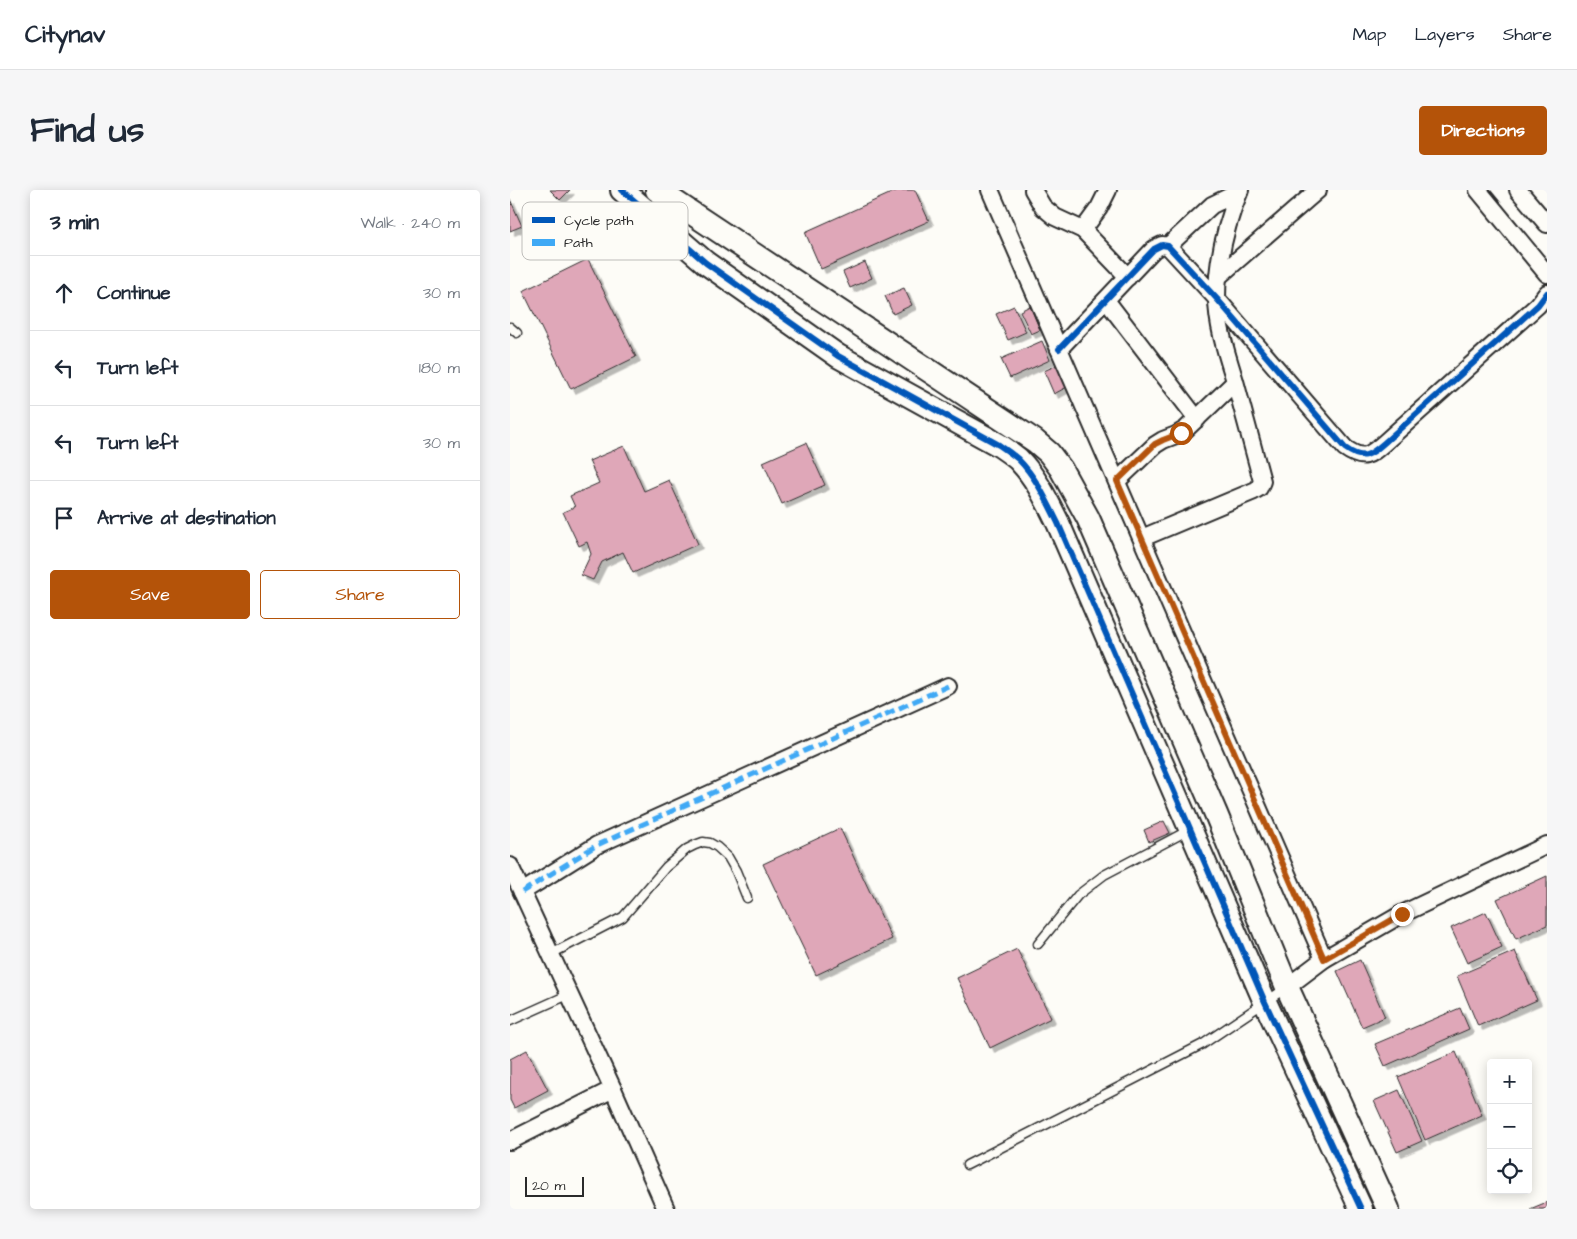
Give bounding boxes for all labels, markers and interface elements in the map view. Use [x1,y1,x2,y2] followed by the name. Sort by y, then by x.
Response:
[25,18,105,52] text: Citynav
[1352,22,1386,47] text: Map
[1414,22,1475,47] text: Layers
[1503,22,1552,47] text: Share
[30,106,144,155] text: Find us
[1419,106,1547,155] button: Directions
[522,202,688,260] legend
[50,208,99,237] text: 3 min
[564,211,633,231] text: Cycle path
[360,212,460,234] text: Walk · 240 m
[564,233,593,253] text: Path
[50,279,78,307] icon: ahead
[97,280,171,307] text: Continue
[423,282,460,304] text: 30 m
[50,354,78,382] icon: left
[97,355,178,382] text: Turn left
[419,357,460,379] text: 180 m
[1170,422,1193,445] route start
[50,429,78,457] icon: left
[97,430,178,457] text: Turn left
[423,432,460,454] text: 30 m
[50,504,78,532] icon: arrive
[97,505,276,532] text: Arrive at destination
[50,570,250,619] button: Save
[260,570,460,619] button: Share
[1391,903,1414,926] route end
[1487,1059,1532,1194] map controls
[1487,1059,1532,1104] button: +
[1487,1104,1532,1149] button: −
[1487,1149,1532,1194] button: locate
[525,1174,584,1197] scale bar
[532,1176,565,1196] text: 20 m

